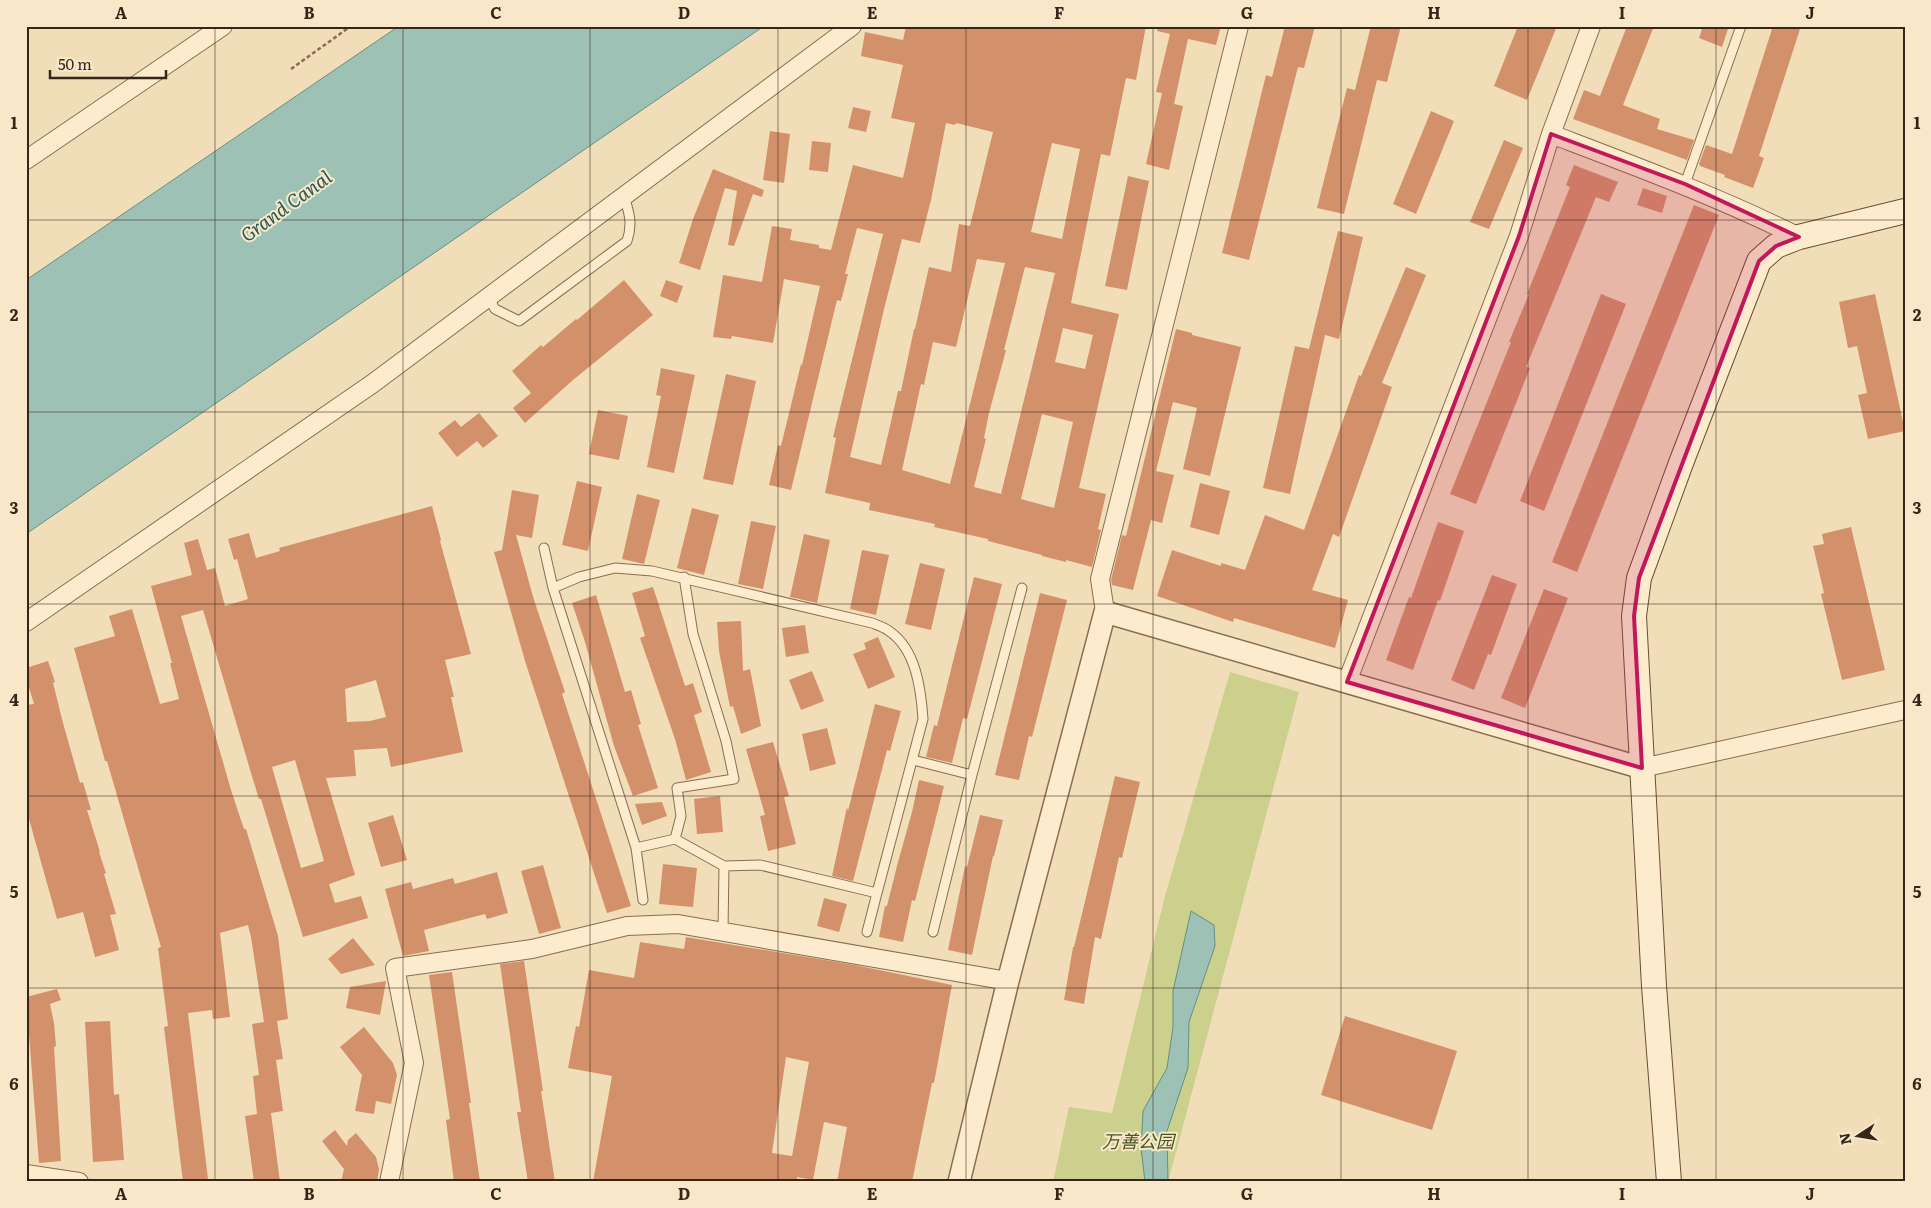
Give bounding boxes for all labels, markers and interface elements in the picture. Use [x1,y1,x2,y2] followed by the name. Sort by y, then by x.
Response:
[115,0,127,24] text: A
[303,0,315,24] text: B
[490,0,502,24] text: C
[678,0,690,24] text: D
[867,0,878,24] text: E
[1054,0,1064,24] text: F
[1241,0,1253,24] text: G
[1427,0,1441,24] text: H
[1619,0,1625,24] text: I
[1805,0,1815,24] text: J
[50,48,166,80] scale bar
[58,52,92,75] text: 50 m
[11,110,18,134] text: 1
[1914,110,1921,134] text: 1
[234,162,337,248] water label: Grand Canal
[10,302,19,326] text: 2
[1913,302,1922,326] text: 2
[10,495,19,519] text: 3
[1913,495,1922,519] text: 3
[9,687,19,711] text: 4
[1912,687,1922,711] text: 4
[10,879,19,903] text: 5
[1913,879,1922,903] text: 5
[9,1071,19,1095] text: 6
[1912,1071,1922,1095] text: 6
[1834,1110,1884,1160] north arrow
[1102,1127,1177,1154] park label: 万善公园
[1833,1131,1855,1147] text: N
[115,1181,127,1205] text: A
[303,1181,315,1205] text: B
[490,1181,502,1205] text: C
[678,1181,690,1205] text: D
[867,1181,878,1205] text: E
[1054,1181,1064,1205] text: F
[1241,1181,1253,1205] text: G
[1427,1181,1441,1205] text: H
[1619,1181,1625,1205] text: I
[1805,1181,1815,1205] text: J

